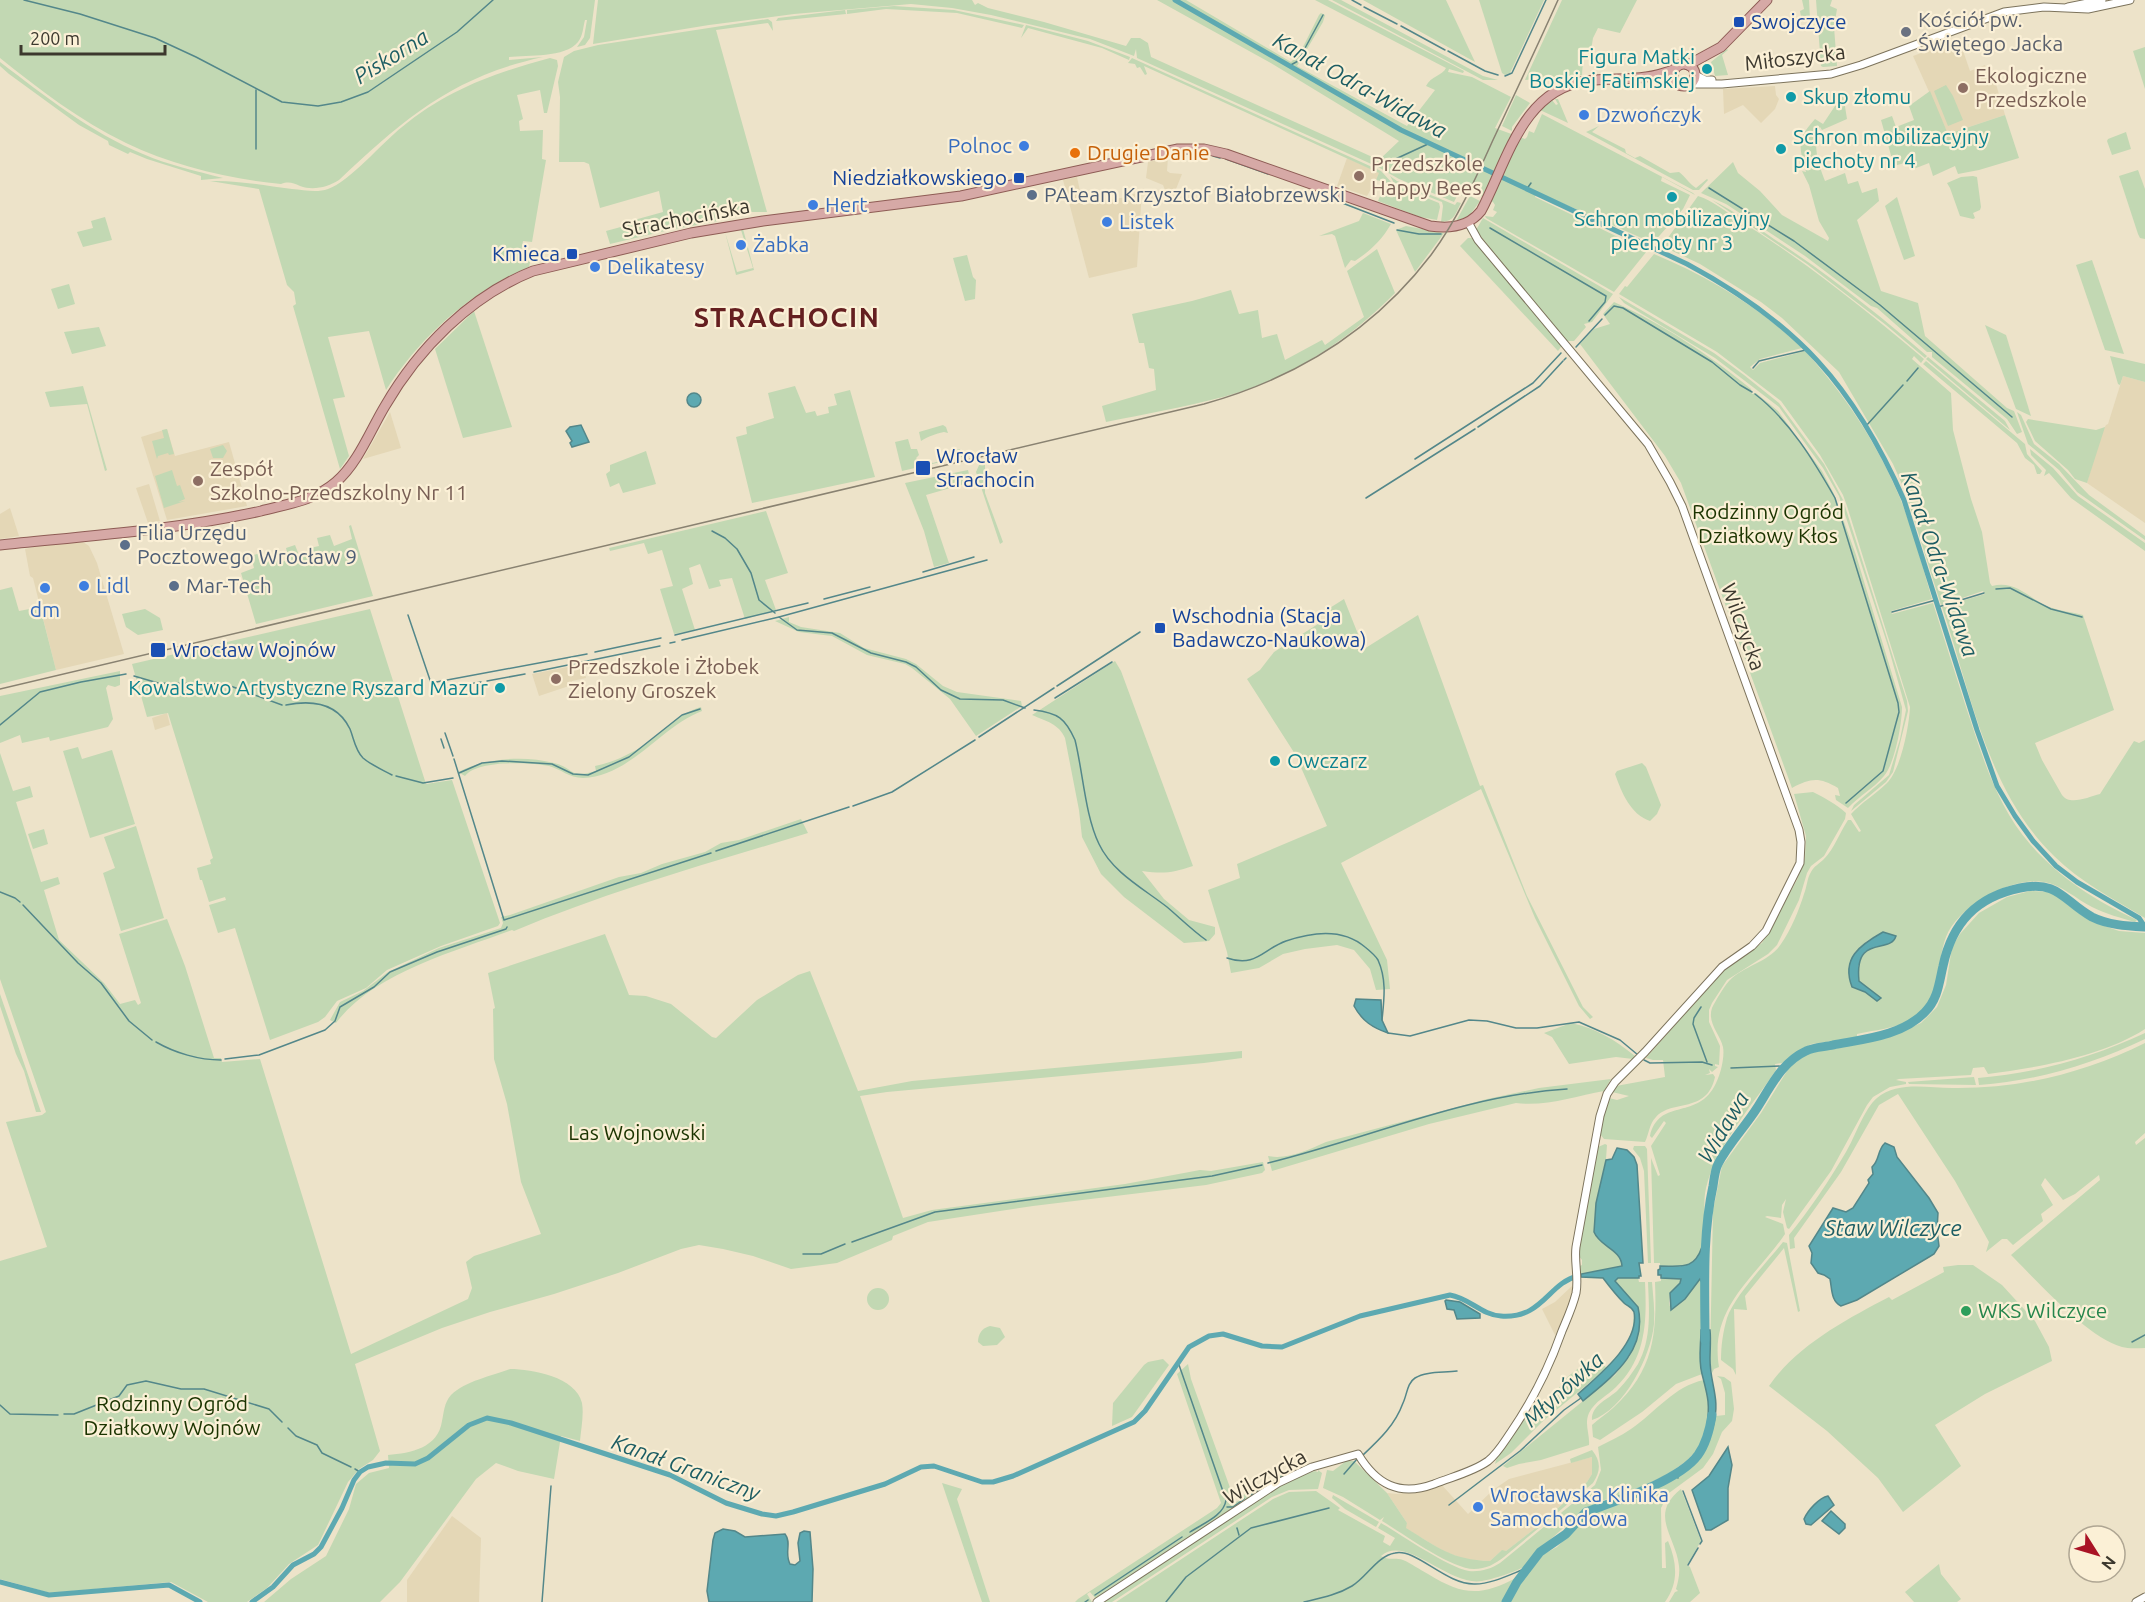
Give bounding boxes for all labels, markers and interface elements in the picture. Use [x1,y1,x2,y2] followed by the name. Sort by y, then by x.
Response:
[1918,7,2063,55] place label: Kościół pw. Świętego Jacka
[1751,9,1847,33] place label: Swojczyce
[1732,15,1746,29] marker: Swojczyce
[21,18,165,56] scale bar
[349,23,433,88] water label: Piskorna
[1899,25,1913,39] marker: Kościół pw. Świętego Jacka
[1269,27,1451,143] water label: Kanał Odra-Widawa
[30,28,80,48] text: 200 m
[1743,39,1847,75] street label: Miłoszycka
[1529,44,1695,92] place label: Figura Matki Boskiej Fatimskiej
[1700,62,1714,76] marker: Figura Matki Boskiej Fatimskiej
[1975,63,2087,111] place label: Ekologiczne Przedszkole
[1956,81,1970,95] marker: Ekologiczne Przedszkole
[1803,84,1911,108] place label: Skup złomu
[1784,90,1798,104] marker: Skup złomu
[1596,102,1702,126] place label: Dzwończyk
[1577,108,1591,122] marker: Dzwończyk
[1793,124,1989,172] place label: Schron mobilizacyjny piechoty nr 4
[948,133,1012,157] place label: Polnoc
[1017,139,1031,153] marker: Polnoc
[1087,140,1210,164] place label: Drugie Danie
[1774,142,1788,156] marker: Schron mobilizacyjny piechoty nr 4
[1068,146,1082,160] marker: Drugie Danie
[1371,151,1483,199] place label: Przedszkole Happy Bees
[832,165,1007,189] place label: Niedziałkowskiego
[1352,169,1366,183] marker: Przedszkole Happy Bees
[1012,171,1026,185] marker: Niedziałkowskiego
[1044,182,1345,206] place label: PAteam Krzysztof Białobrzewski
[1025,188,1039,202] marker: PAteam Krzysztof Białobrzewski
[1665,190,1679,204] marker: Schron mobilizacyjny piechoty nr 3
[825,192,867,216] place label: Hert
[620,193,752,241] street label: Strachocińska
[806,198,820,212] marker: Hert
[1574,206,1770,254] place label: Schron mobilizacyjny piechoty nr 3
[1119,209,1175,233] place label: Listek
[1100,215,1114,229] marker: Listek
[753,232,809,256] place label: Żabka
[734,238,748,252] marker: Żabka
[492,241,560,265] place label: Kmieca
[565,247,579,261] marker: Kmieca
[607,254,704,278] place label: Delikatesy
[588,260,602,274] marker: Delikatesy
[694,302,880,332] district label: STRACHOCIN
[936,443,1035,491] place label: Wrocław Strachocin
[210,456,468,504] place label: Zespół Szkolno-Przedszkolny Nr 11
[914,459,932,477] marker: Wrocław Strachocin
[1897,468,1984,660] water label: Kanał Odra-Widawa
[191,474,205,488] marker: Zespół Szkolno-Przedszkolny Nr 11
[1692,499,1844,547] park label: Rodzinny Ogród Działkowy Kłos
[137,520,357,568] place label: Filia Urzędu Pocztowego Wrocław 9
[118,538,132,552] marker: Filia Urzędu Pocztowego Wrocław 9
[96,573,130,597] place label: Lidl
[186,573,272,597] place label: Mar-Tech
[77,579,91,593] marker: Lidl
[167,579,181,593] marker: Mar-Tech
[1717,580,1771,674] street label: Wilczycka
[38,581,52,595] marker: dm
[30,597,60,621] place label: dm
[1172,603,1367,651] place label: Wschodnia (Stacja Badawczo-Naukowa)
[1153,621,1167,635] marker: Wschodnia (Stacja Badawczo-Naukowa)
[172,637,336,661] place label: Wrocław Wojnów
[149,641,167,659] marker: Wrocław Wojnów
[568,654,760,702] place label: Przedszkole i Żłobek Zielony Groszek
[549,672,563,686] marker: Przedszkole i Żłobek Zielony Groszek
[128,675,488,699] place label: Kowalstwo Artystyczne Ryszard Mazur
[493,681,507,695] marker: Kowalstwo Artystyczne Ryszard Mazur
[1287,748,1367,772] place label: Owczarz
[1268,754,1282,768] marker: Owczarz
[1692,1087,1753,1167] water label: Widawa
[568,1120,706,1144] park label: Las Wojnowski
[1823,1215,1962,1240] water label: Staw Wilczyce
[1978,1298,2107,1322] place label: WKS Wilczyce
[1959,1304,1973,1318] marker: WKS Wilczyce
[1517,1346,1608,1431] water label: Młynówka
[83,1391,261,1439] park label: Rodzinny Ogród Działkowy Wojnów
[609,1428,764,1505] water label: Kanał Graniczny
[1219,1444,1310,1509] street label: Wilczycka
[1490,1482,1669,1530] place label: Wrocławska Klinika Samochodowa
[1471,1500,1485,1514] marker: Wrocławska Klinika Samochodowa
[2067,1524,2127,1584] north arrow
[2098,1553,2120,1573] text: N

